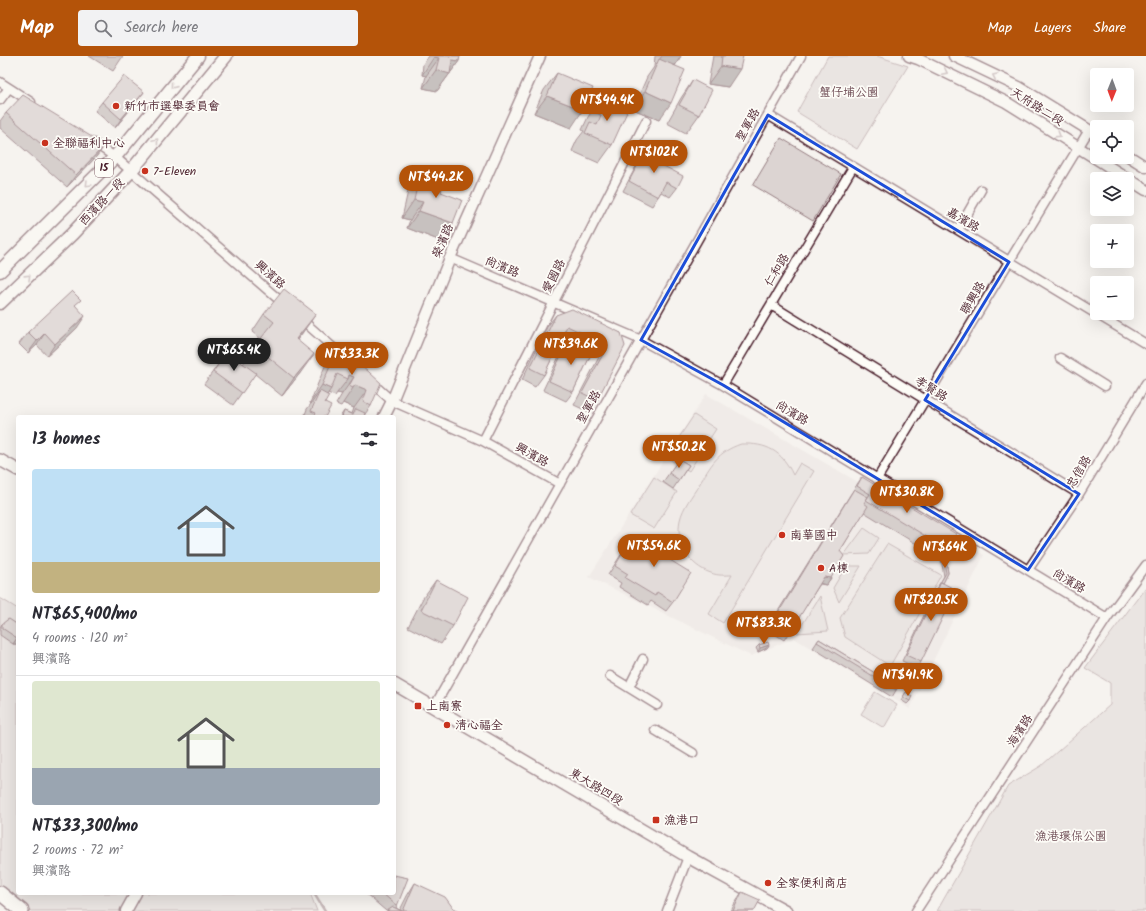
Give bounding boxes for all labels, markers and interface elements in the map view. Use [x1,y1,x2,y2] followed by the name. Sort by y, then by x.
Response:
[78,10,358,46] search box
[20,13,54,43] text: Map
[124,16,198,40] text: Search here
[92,17,114,39] icon: search
[988,17,1012,39] text: Map
[1034,17,1072,39] text: Layers
[1094,17,1126,39] text: Share
[940,67,948,75] one-way arrow
[1090,68,1134,112] north arrow
[1090,68,1134,320] map controls
[992,73,999,81] one-way arrow
[170,82,177,89] one-way arrow
[819,83,879,102] park label: 蟹仔埔公園
[1007,83,1067,131] street label: 天府路二段
[566,88,648,122] pin: NT$44.4K
[579,90,635,111] text: NT$44.4K
[124,97,220,116] place label: 新竹市選舉委員會
[111,101,121,111] marker: 新竹市選舉委員會
[731,105,765,145] street label: 聖軍路
[1090,120,1134,164] button: locate
[1054,130,1061,138] one-way arrow
[53,134,125,153] place label: 全聯福利中心
[40,138,50,148] marker: 全聯福利中心
[151,138,158,145] one-way arrow
[617,140,691,174] pin: NT$102K
[630,142,678,163] text: NT$102K
[95,159,113,177] road number: 15
[153,162,196,181] place label: 7-Eleven
[395,165,477,199] pin: NT$44.2K
[140,166,150,176] marker: 7-Eleven
[408,167,464,188] text: NT$44.2K
[1090,172,1134,216] button: layers
[75,174,129,230] street label: 西濱路一段
[85,179,93,187] one-way arrow
[943,203,983,237] street label: 嘉濱路
[427,221,459,261] street label: 榮濱路
[1090,224,1134,268] button: +
[760,250,794,290] street label: 仁和路
[482,251,522,283] street label: 尚濱路
[250,256,290,294] street label: 興濱路
[537,256,571,296] street label: 愛國路
[23,274,31,282] one-way arrow
[1090,276,1134,320] button: −
[956,278,990,318] street label: 聯興路
[530,332,612,366] pin: NT$39.6K
[544,334,598,355] text: NT$39.6K
[193,338,275,372] pin: NT$65.4K
[207,340,261,361] text: NT$65.4K
[311,342,393,376] pin: NT$33.3K
[324,344,380,365] text: NT$33.3K
[911,371,951,407] street label: 孝賢路
[572,387,606,427] street label: 聖軍路
[772,396,812,430] street label: 尚濱路
[32,426,100,453] text: 13 homes
[358,428,380,450] icon: filters
[638,435,720,469] pin: NT$50.2K
[652,437,706,458] text: NT$50.2K
[512,438,552,472] street label: 興濱路
[1062,452,1096,492] street label: 忠信路
[866,480,948,514] pin: NT$30.8K
[879,482,935,503] text: NT$30.8K
[170,495,242,567] icon: home
[790,526,838,545] place label: 南華國中
[777,530,787,540] marker: 南華國中
[613,534,695,568] pin: NT$54.6K
[912,535,978,569] pin: NT$64K
[627,536,681,557] text: NT$54.6K
[923,537,967,558] text: NT$64K
[829,559,848,578] place label: A棟
[816,563,826,573] marker: A棟
[1049,564,1089,598] street label: 尚濱路
[890,588,972,622] pin: NT$20.5K
[904,590,958,611] text: NT$20.5K
[32,601,138,628] text: NT$65,400/mo
[723,611,805,645] pin: NT$83.3K
[736,613,792,634] text: NT$83.3K
[32,628,128,649] text: 4 rooms · 120 m²
[32,649,71,670] text: 興濱路
[867,663,949,697] pin: NT$41.9K
[882,665,934,686] text: NT$41.9K
[426,697,462,716] place label: 上南寮
[413,701,423,711] marker: 上南寮
[170,707,242,779] icon: home
[1002,711,1038,751] street label: 海濱路
[455,716,503,735] place label: 清心福全
[442,720,452,730] marker: 清心福全
[565,763,627,811] street label: 東大路四段
[664,811,700,830] place label: 漁港口
[32,813,138,840] text: NT$33,300/mo
[651,815,661,825] marker: 漁港口
[1035,827,1107,846] park label: 漁港環保公園
[32,840,123,861] text: 2 rooms · 72 m²
[32,861,71,882] text: 興濱路
[776,874,848,893] place label: 全家便利商店
[763,878,773,888] marker: 全家便利商店

